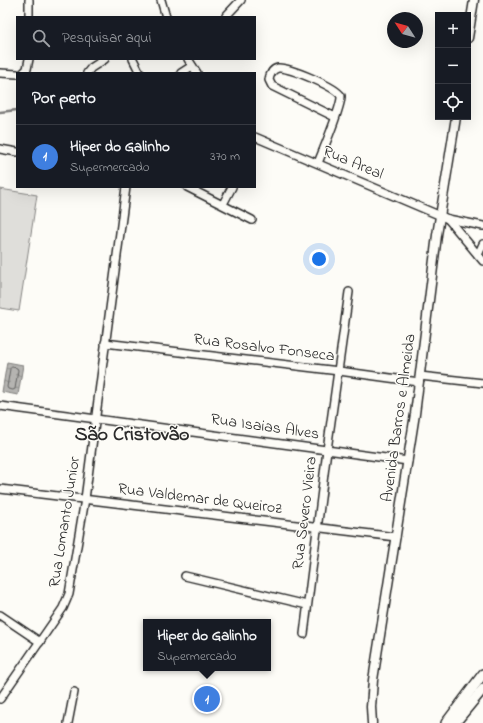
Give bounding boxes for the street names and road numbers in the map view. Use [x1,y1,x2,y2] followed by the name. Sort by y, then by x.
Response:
[319,139,387,187] street label: Rua Areal
[192,327,336,369] street label: Rua Rosalvo Fonseca
[375,332,423,504] street label: Avenida Barros e Almeida
[209,408,321,446] street label: Rua Isaias Alves
[43,455,87,589] street label: Rua Lomanto Junior
[286,455,324,571] street label: Rua Severo Vieira
[117,477,284,521] street label: Rua Valdemar de Queiroz

